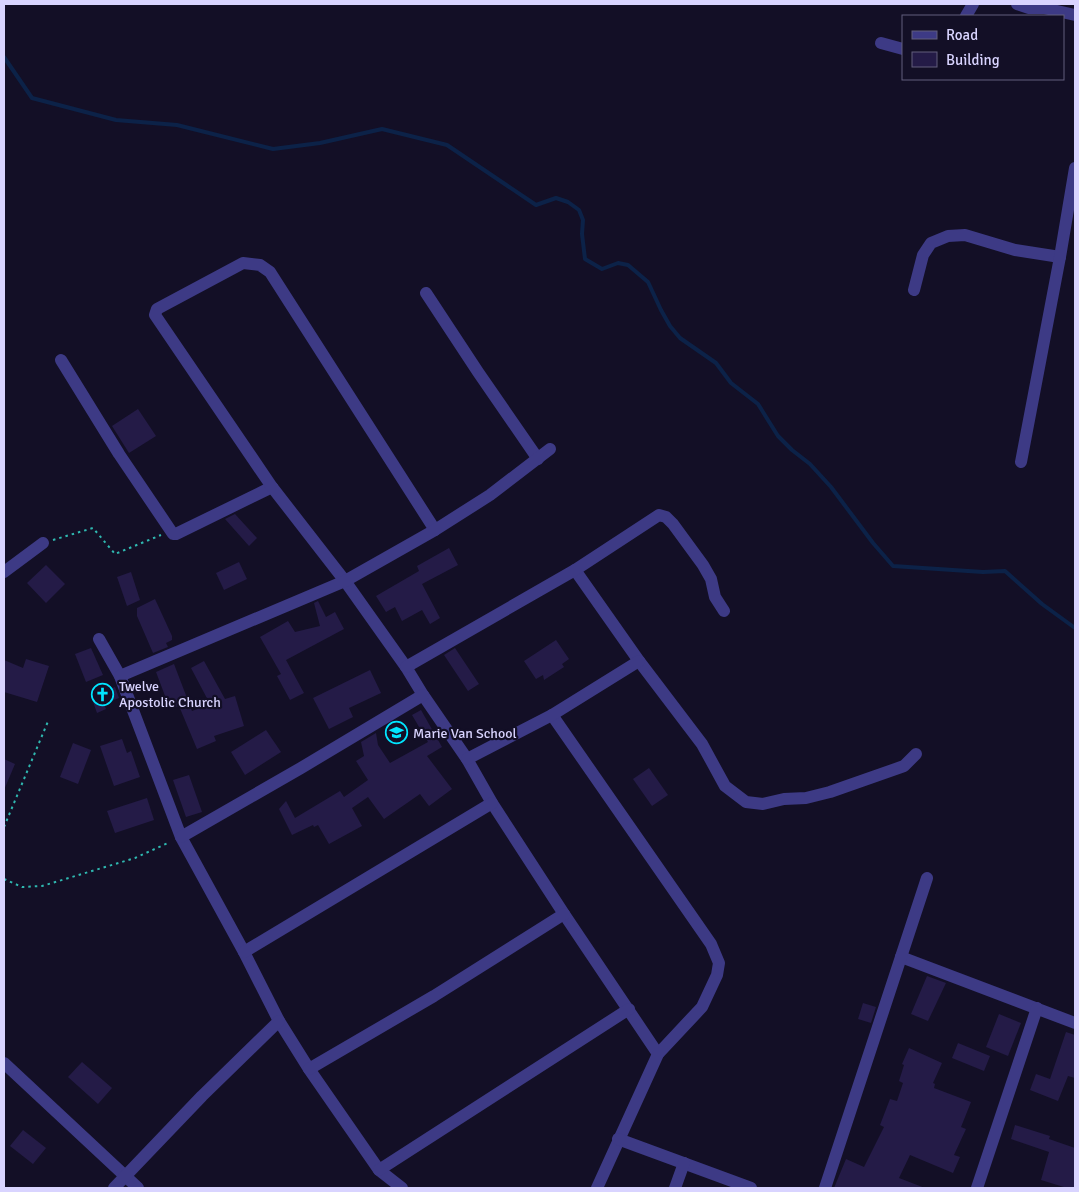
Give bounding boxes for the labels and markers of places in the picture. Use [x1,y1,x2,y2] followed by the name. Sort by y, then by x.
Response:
[119,678,221,711] place label: Twelve Apostolic Church
[91,682,115,706] church icon: Twelve Apostolic Church
[385,721,409,745] school or university icon: Marie Van School
[413,725,517,742] place label: Marie Van School

